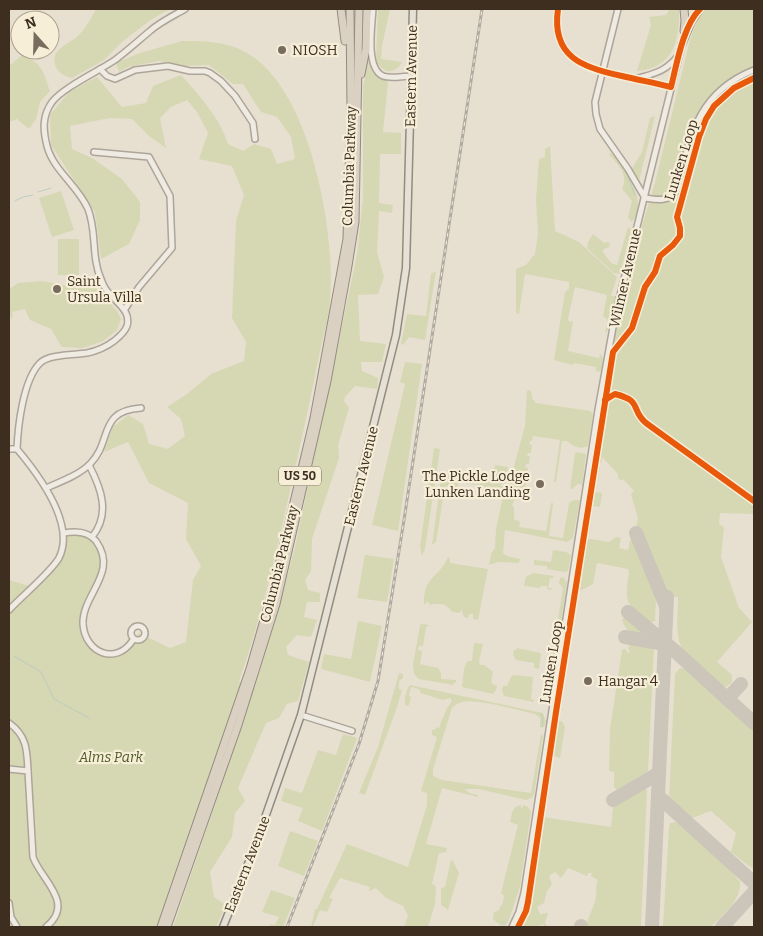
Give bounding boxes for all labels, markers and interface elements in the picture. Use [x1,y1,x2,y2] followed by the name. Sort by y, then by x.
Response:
[10,10,60,60] north arrow
[23,13,39,33] text: N
[402,25,421,127] street label: Eastern Avenue
[292,42,338,59] place label: NIOSH
[276,44,288,56] marker: NIOSH
[339,105,360,226] street label: Columbia Parkway
[661,118,702,203] street label: Lunken Loop
[606,227,645,329] street label: Wilmer Avenue
[67,273,142,306] place label: Saint Ursula Villa
[51,283,63,295] marker: Saint Ursula Villa
[341,424,382,528] street label: Eastern Avenue
[279,466,321,486] road number: US 50
[422,468,530,501] place label: The Pickle Lodge Lunken Landing
[534,478,546,490] marker: The Pickle Lodge Lunken Landing
[257,503,302,625] street label: Columbia Parkway
[537,619,566,705] street label: Lunken Loop
[598,673,658,690] place label: Hangar 4
[582,675,594,687] marker: Hangar 4
[78,749,143,766] park label: Alms Park
[221,813,274,915] street label: Eastern Avenue

